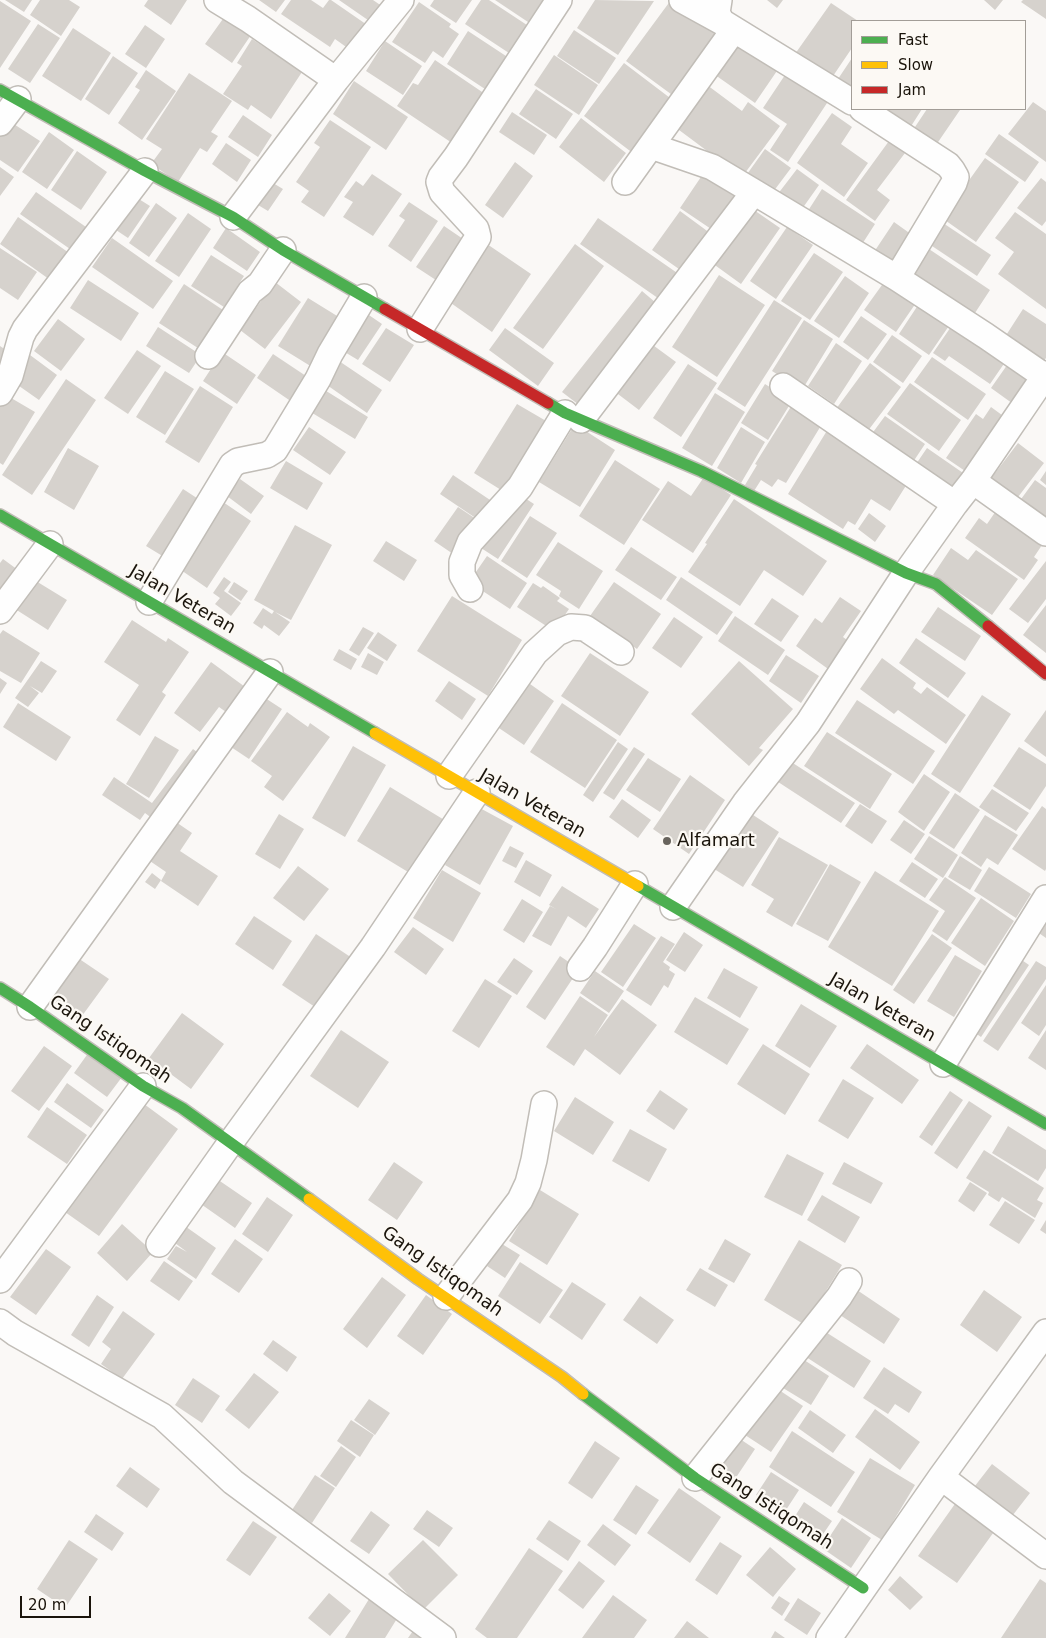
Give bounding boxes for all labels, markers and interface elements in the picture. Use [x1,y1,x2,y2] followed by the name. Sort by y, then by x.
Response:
[851,20,1026,110] legend
[898,31,928,49] text: Fast
[898,56,933,74] text: Slow
[898,81,926,99] text: Jam
[125,561,239,639] street label: Jalan Veteran
[475,765,589,843] street label: Jalan Veteran
[677,830,755,852] place label: Alfamart
[661,835,673,847] marker: Alfamart
[825,969,939,1047] street label: Jalan Veteran
[45,991,175,1089] street label: Gang Istiqomah
[377,1222,507,1322] street label: Gang Istiqomah
[705,1459,837,1555] street label: Gang Istiqomah
[22,1586,94,1618] scale bar
[28,1596,66,1614] text: 20 m

